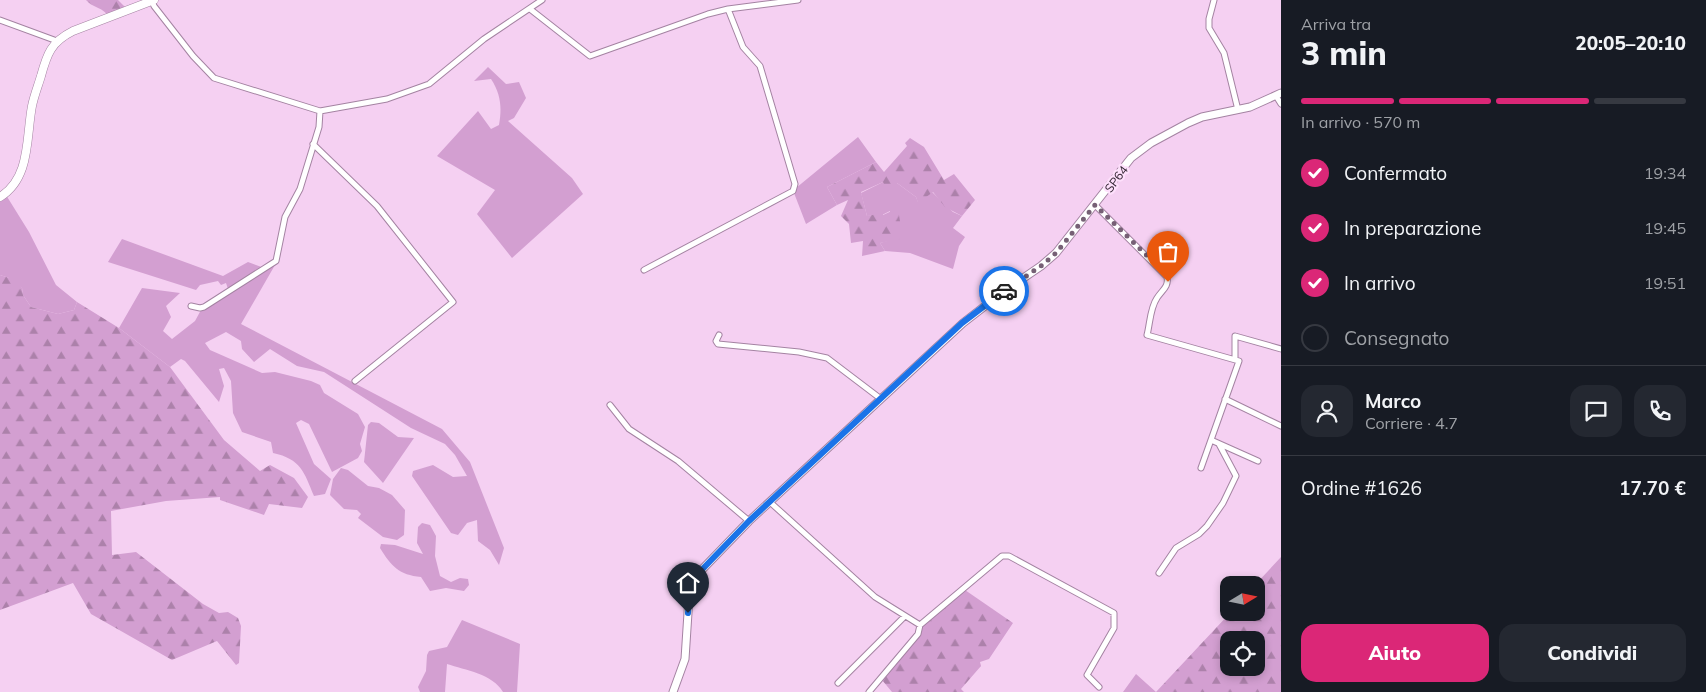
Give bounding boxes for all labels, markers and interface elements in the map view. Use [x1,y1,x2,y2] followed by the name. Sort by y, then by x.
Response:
[1301,14,1371,34] text: Arriva tra
[1575,31,1686,55] text: 20:05–20:10
[1301,33,1387,73] text: 3 min
[1301,112,1420,132] text: In arrivo · 570 m
[1301,159,1329,187] icon: check
[1344,161,1447,185] text: Confermato
[1101,163,1131,195] street label: SP64
[1644,163,1686,183] text: 19:34
[1301,214,1329,242] icon: check
[1344,216,1481,240] text: In preparazione
[1644,218,1686,238] text: 19:45
[1147,231,1189,282] pin
[1154,238,1182,266] icon: bag
[979,266,1029,316] courier
[1301,269,1329,297] icon: check
[1344,271,1416,295] text: In arrivo
[1644,273,1686,293] text: 19:51
[990,277,1018,305] icon: car
[1344,326,1449,350] text: Consegnato
[1301,385,1353,437] button: person
[1570,385,1622,437] button: chat
[1634,385,1686,437] button: phone
[1365,389,1421,413] text: Marco
[1365,413,1458,433] text: Corriere · 4.7
[1301,476,1422,500] text: Ordine #1626
[1619,476,1686,500] text: 17.70 €
[667,562,709,613] pin
[674,569,702,597] icon: home
[1220,576,1265,621] north arrow
[1220,576,1265,676] map controls
[1301,624,1489,682] button: Aiuto
[1499,624,1686,682] button: Condividi
[1220,631,1265,676] button: locate

